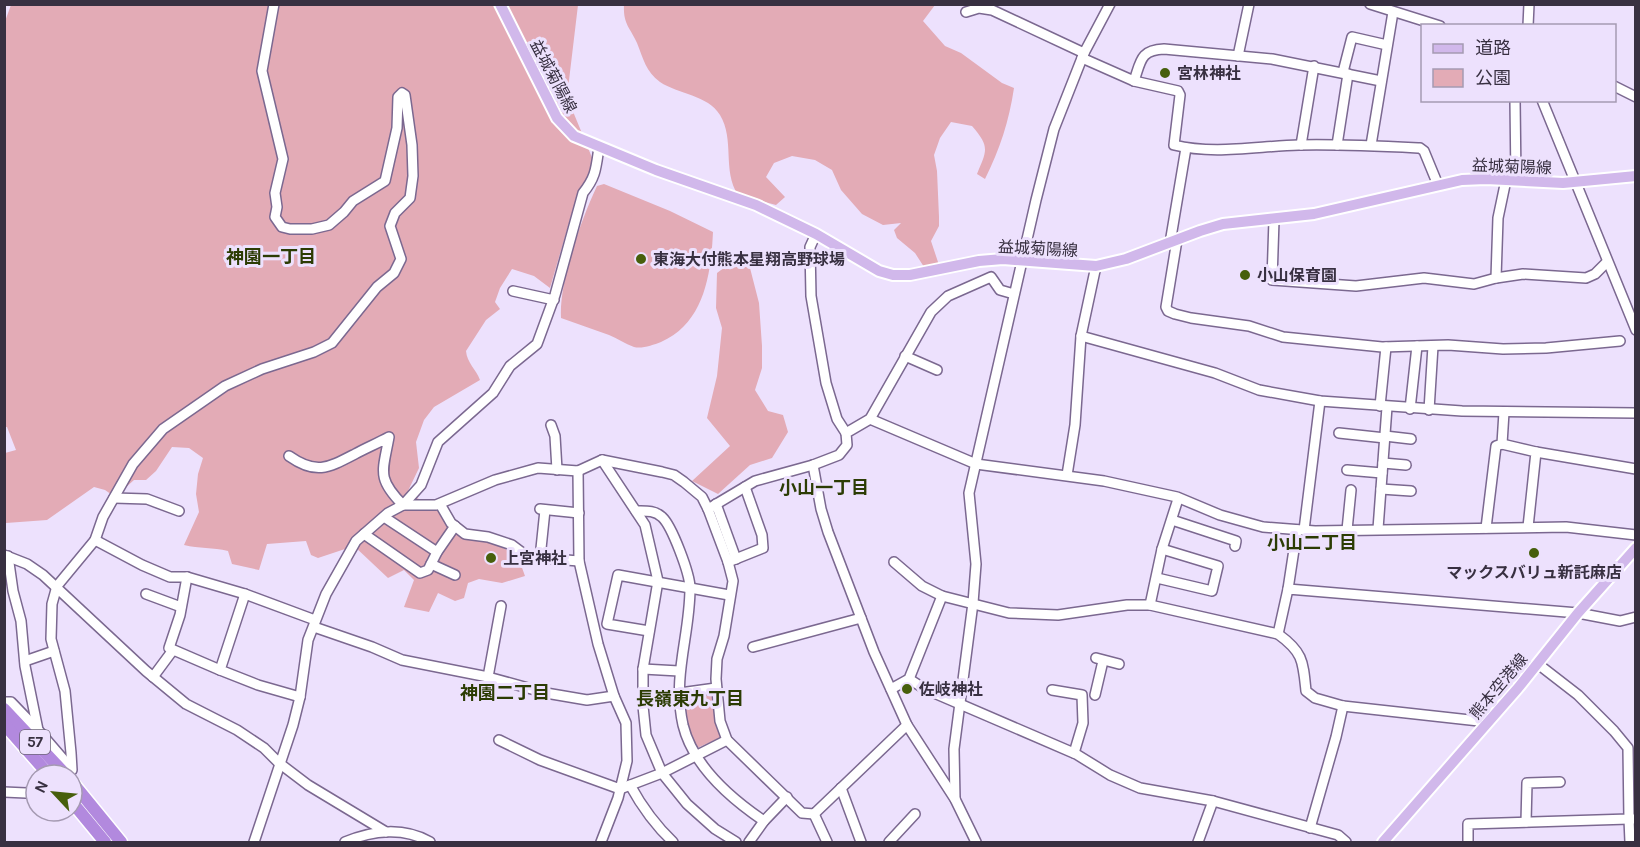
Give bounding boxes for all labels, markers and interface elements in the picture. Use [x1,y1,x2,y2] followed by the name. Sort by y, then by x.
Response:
[1421,24,1616,102] legend
[526,36,581,116] street label: 益城菊陽線
[1475,37,1511,59] text: 道路
[1177,64,1241,83] place label: 宮林神社
[1158,66,1172,80] marker: 宮林神社
[1475,67,1511,89] text: 公園
[1472,156,1552,177] street label: 益城菊陽線
[998,237,1078,260] street label: 益城菊陽線
[226,246,316,268] district label: 神園一丁目
[653,250,845,269] place label: 東海大付熊本星翔高野球場
[634,252,648,266] marker: 東海大付熊本星翔高野球場
[1257,266,1337,285] place label: 小山保育園
[1238,268,1252,282] marker: 小山保育園
[779,477,869,499] district label: 小山一丁目
[1267,532,1357,554] district label: 小山二丁目
[1527,546,1541,560] marker: マックスバリュ新託麻店
[503,549,567,568] place label: 上宮神社
[484,551,498,565] marker: 上宮神社
[1446,563,1622,582] place label: マックスバリュ新託麻店
[1465,650,1531,723] street label: 熊本空港線
[918,680,983,699] place label: 佐岐神社
[460,682,550,704] district label: 神園二丁目
[900,682,914,696] marker: 佐岐神社
[636,688,744,710] district label: 長嶺東九丁目
[20,730,50,754] road number: 57
[24,763,84,823] north arrow
[30,777,52,796] text: N

